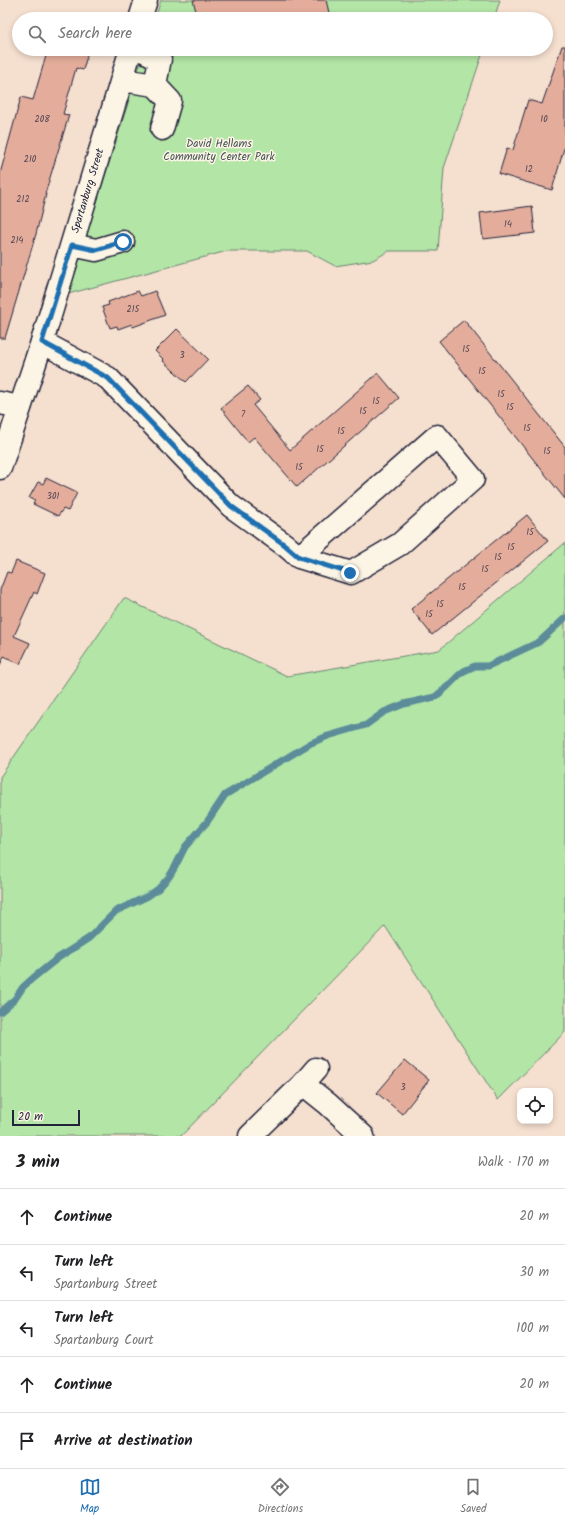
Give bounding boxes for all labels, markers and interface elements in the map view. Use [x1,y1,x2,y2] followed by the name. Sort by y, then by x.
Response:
[12,12,553,56] search box
[58,22,132,46] text: Search here
[26,23,48,45] icon: search
[34,112,50,127] house number: 208
[540,112,548,127] house number: 10
[163,135,275,166] park label: David Hellams Community Center Park
[67,145,110,235] street label: Spartanburg Street
[24,152,37,167] house number: 210
[525,162,533,177] house number: 12
[16,192,30,207] house number: 212
[504,217,512,232] house number: 14
[10,233,24,248] house number: 214
[114,233,132,251] route start
[127,302,141,317] house number: 215
[462,342,471,357] house number: 15
[179,348,185,363] house number: 3
[478,364,487,379] house number: 15
[497,387,506,402] house number: 15
[372,394,381,409] house number: 15
[506,400,515,415] house number: 15
[359,404,368,419] house number: 15
[241,407,246,422] house number: 7
[523,421,532,436] house number: 15
[337,424,346,439] house number: 15
[316,442,325,457] house number: 15
[543,444,552,459] house number: 15
[295,460,304,475] house number: 15
[47,489,59,504] house number: 301
[526,525,535,540] house number: 15
[507,540,516,555] house number: 15
[494,550,503,565] house number: 15
[481,562,490,577] house number: 15
[341,564,359,582] route end
[458,580,467,595] house number: 15
[436,597,445,612] house number: 15
[425,607,434,622] house number: 15
[400,1080,406,1095] house number: 3
[517,1088,553,1124] map controls
[517,1088,553,1124] button: locate
[12,1108,80,1127] scale bar
[18,1108,43,1126] text: 20 m
[16,1149,60,1176] text: 3 min
[478,1152,549,1173] text: Walk · 170 m
[54,1205,112,1229] text: Continue
[16,1206,38,1228] icon: ahead
[519,1206,549,1227] text: 20 m
[54,1250,114,1274] text: Turn left
[16,1262,38,1284] icon: left
[520,1262,549,1283] text: 30 m
[54,1274,157,1295] text: Spartanburg Street
[54,1306,114,1330] text: Turn left
[16,1318,38,1340] icon: left
[516,1318,549,1339] text: 100 m
[54,1330,154,1351] text: Spartanburg Court
[54,1373,112,1397] text: Continue
[16,1374,38,1396] icon: ahead
[519,1374,549,1395] text: 20 m
[54,1429,193,1453] text: Arrive at destination
[16,1430,38,1452] icon: arrive
[79,1476,101,1518] tab: Map
[258,1476,303,1518] tab: Directions
[460,1476,486,1518] tab: Saved

